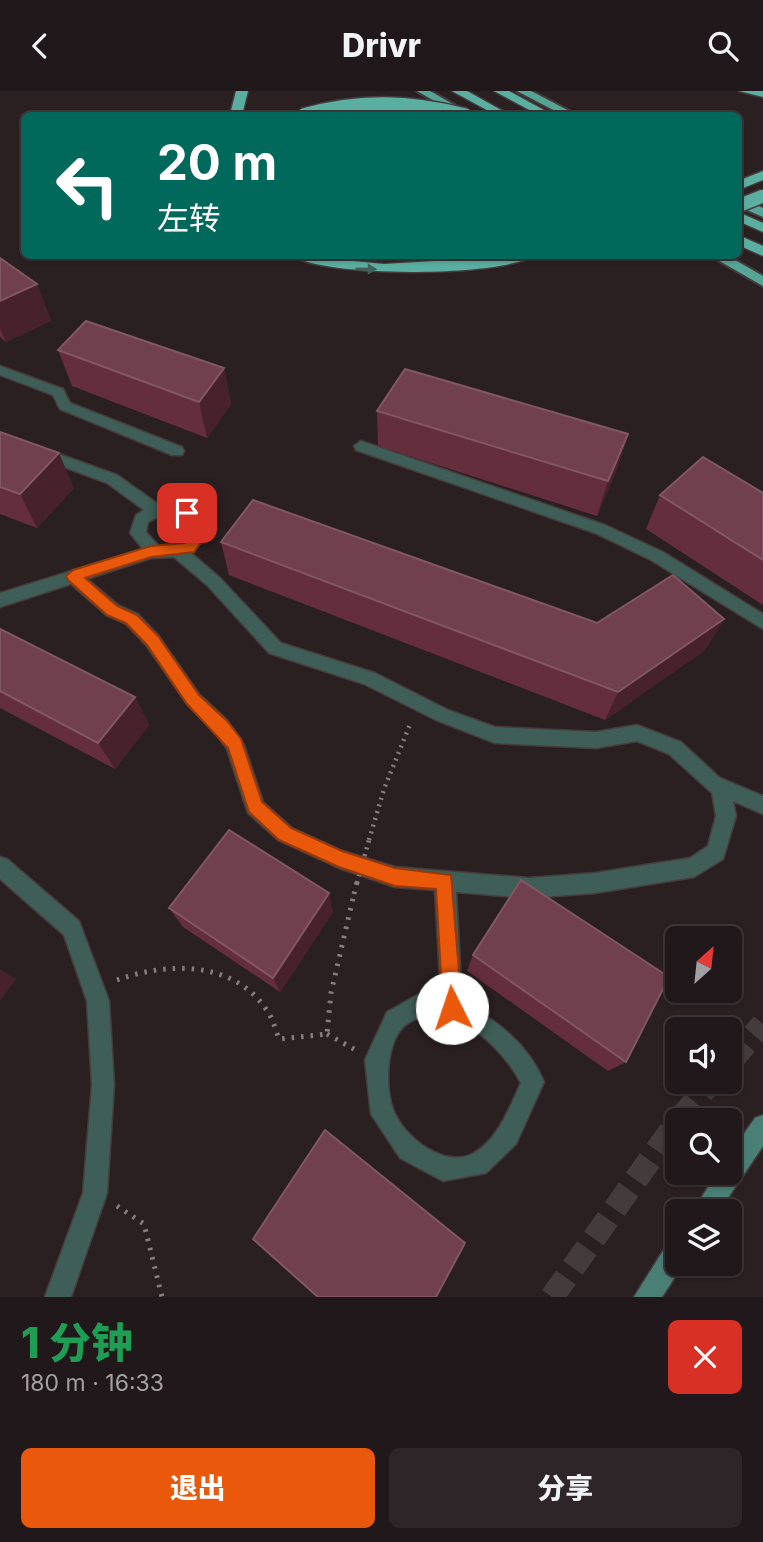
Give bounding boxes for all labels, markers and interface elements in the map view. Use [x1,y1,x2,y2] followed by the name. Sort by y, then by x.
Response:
[342,26,421,65] text: Drivr
[21,27,59,65] icon: back
[704,27,742,65] icon: search
[157,133,277,192] text: 20 m
[42,140,133,231] icon: left
[157,199,221,238] text: 左转
[355,263,377,274] one-way arrow
[157,483,217,543] pin
[168,494,206,532] icon: arrive
[665,926,742,1003] north arrow
[665,926,742,1276] map controls
[415,971,489,1045] position arrow
[665,1017,742,1094] button: sound
[665,1108,742,1185] button: search
[665,1199,742,1276] button: layers
[21,1317,133,1368] text: 1 分钟
[668,1320,742,1394] button: close
[21,1369,164,1397] text: 180 m · 16:33
[21,1448,375,1528] button: 退出
[389,1448,742,1528] button: 分享

